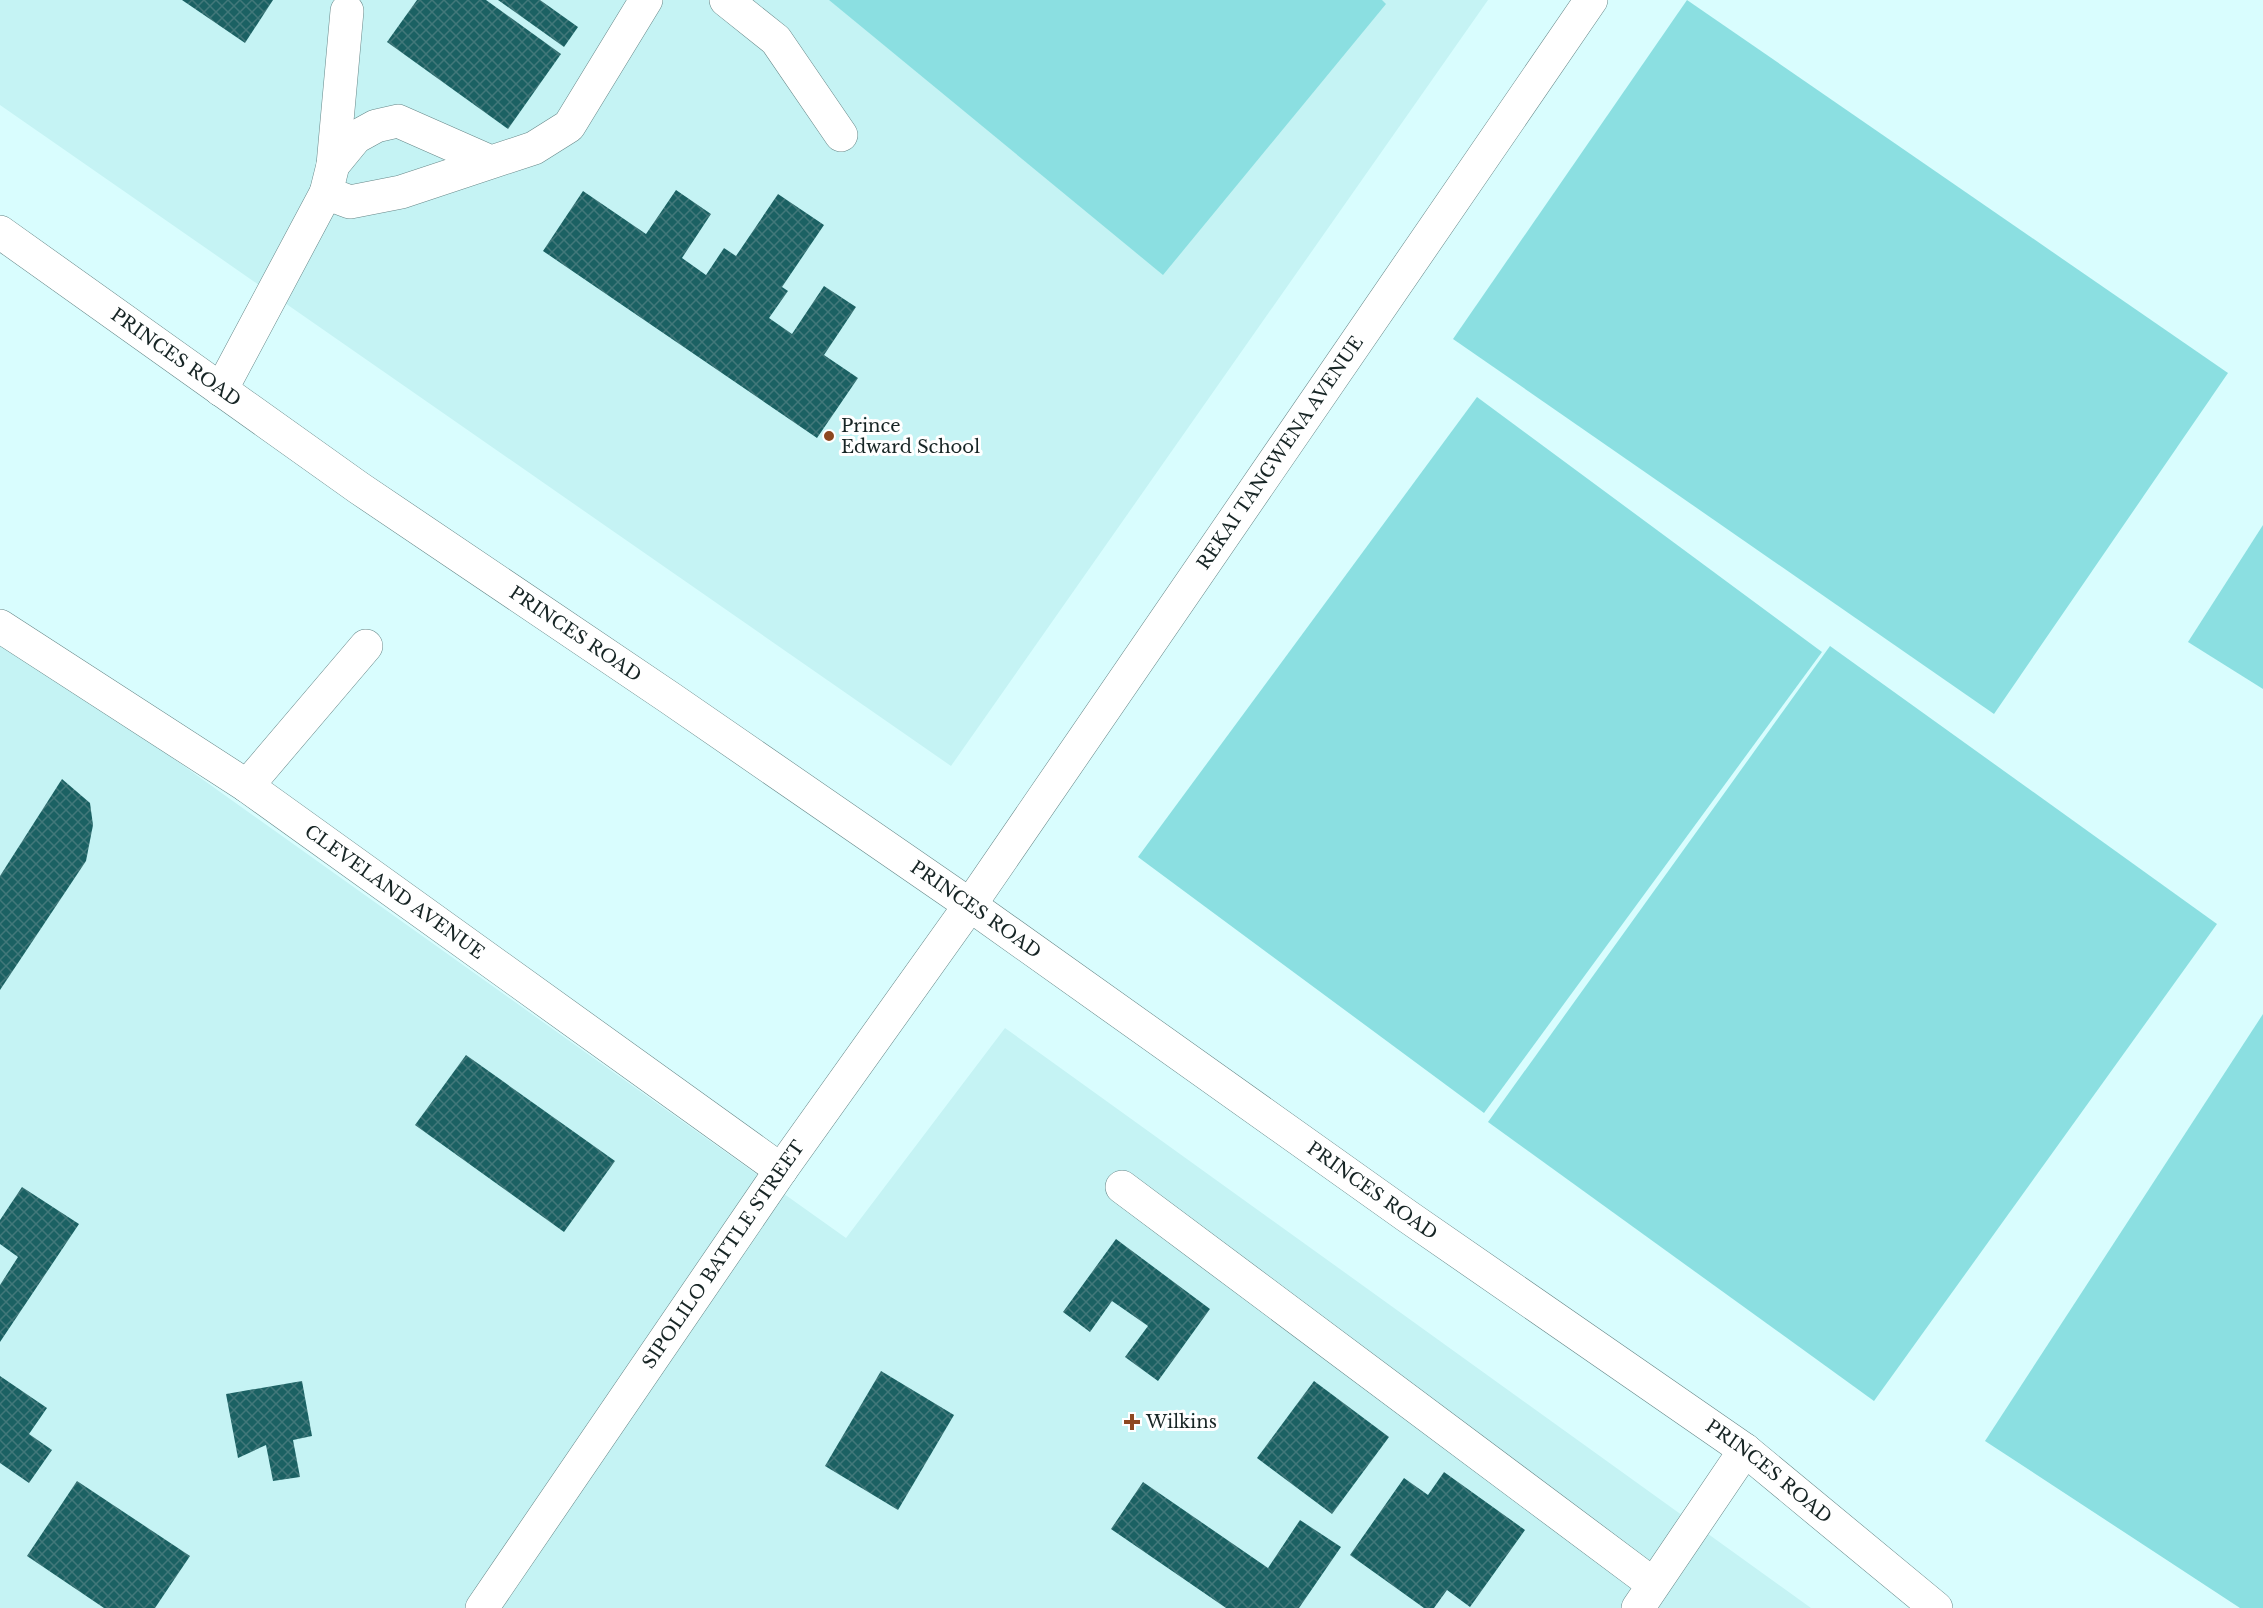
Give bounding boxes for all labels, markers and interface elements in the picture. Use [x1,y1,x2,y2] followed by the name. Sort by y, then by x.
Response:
[107,304,245,411] street label: PRINCES ROAD
[1192,332,1368,574] street label: REKAI TANGWENA AVENUE
[841,415,980,458] place label: Prince Edward School
[822,429,836,443] marker: Prince Edward School
[505,582,646,686] street label: PRINCES ROAD
[300,820,489,964] street label: CLEVELAND AVENUE
[906,856,1045,963] street label: PRINCES ROAD
[638,1136,810,1373] street label: SIPOLILO BATTLE STREET
[1303,1137,1441,1245] street label: PRINCES ROAD
[1145,1411,1217,1433] place label: Wilkins
[1123,1413,1141,1431] marker: Wilkins
[1701,1415,1836,1528] street label: PRINCES ROAD

